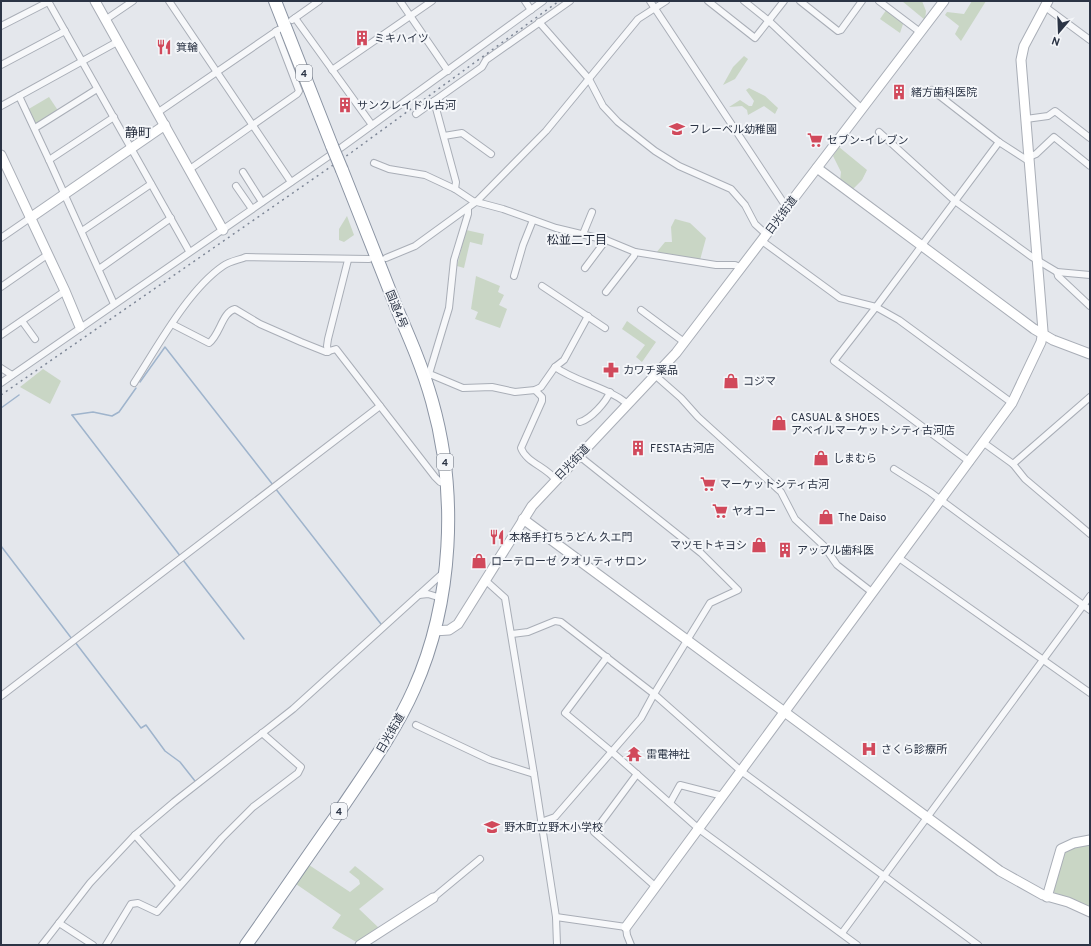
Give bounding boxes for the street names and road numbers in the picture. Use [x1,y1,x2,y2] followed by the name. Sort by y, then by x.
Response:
[296,65,312,81] road number: 4
[763,194,801,237] street label: 日光街道
[382,288,410,330] street label: 国道4号
[552,442,593,483] street label: 日光街道
[437,454,453,470] road number: 4
[374,711,408,756] street label: 日光街道
[331,803,347,819] road number: 4

